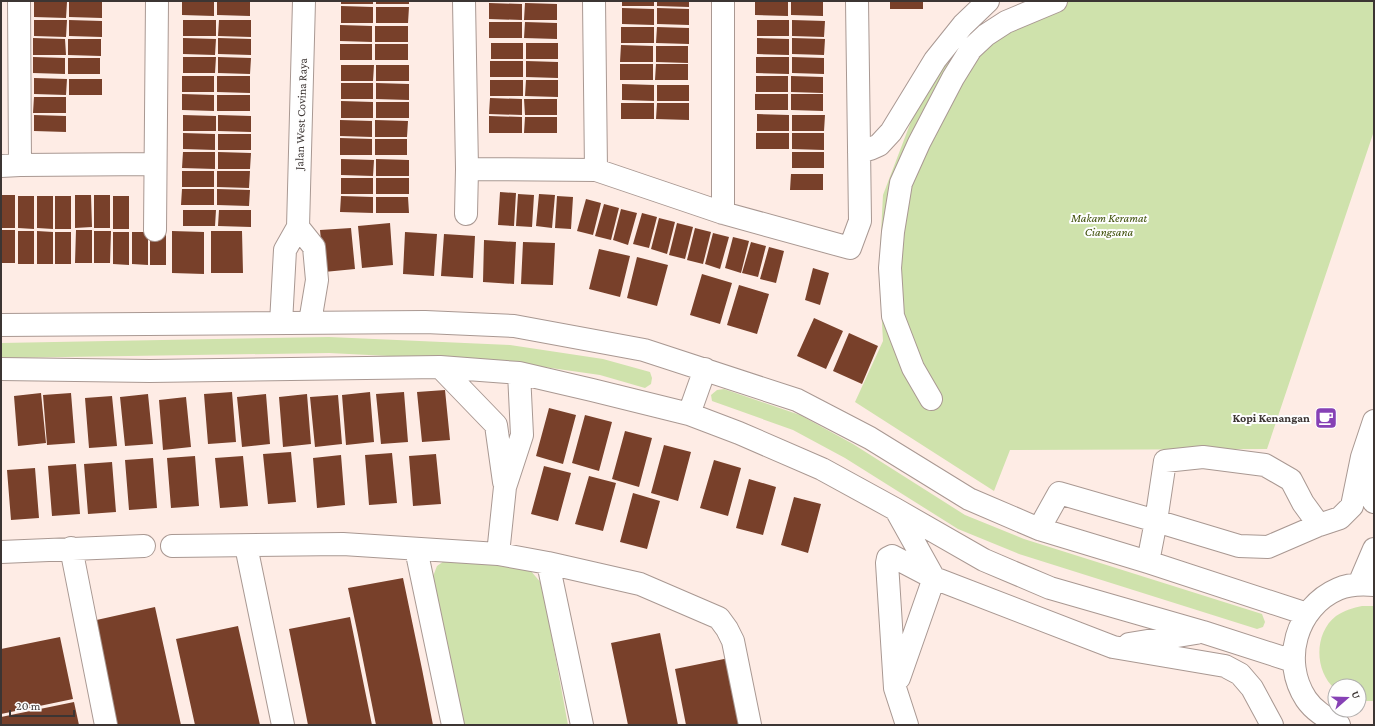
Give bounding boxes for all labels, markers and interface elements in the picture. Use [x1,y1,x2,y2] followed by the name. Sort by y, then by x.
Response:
[292,57,310,171] street label: Jalan West Covina Raya
[1070,211,1148,239] park label: Makam Keramat Ciangsana
[1313,405,1339,431] cafe icon: Kopi Kenangan
[1232,411,1310,425] place label: Kopi Kenangan
[1327,678,1367,718] north arrow
[1349,689,1363,701] text: U
[10,692,74,718] scale bar
[16,699,41,713] text: 20 m

